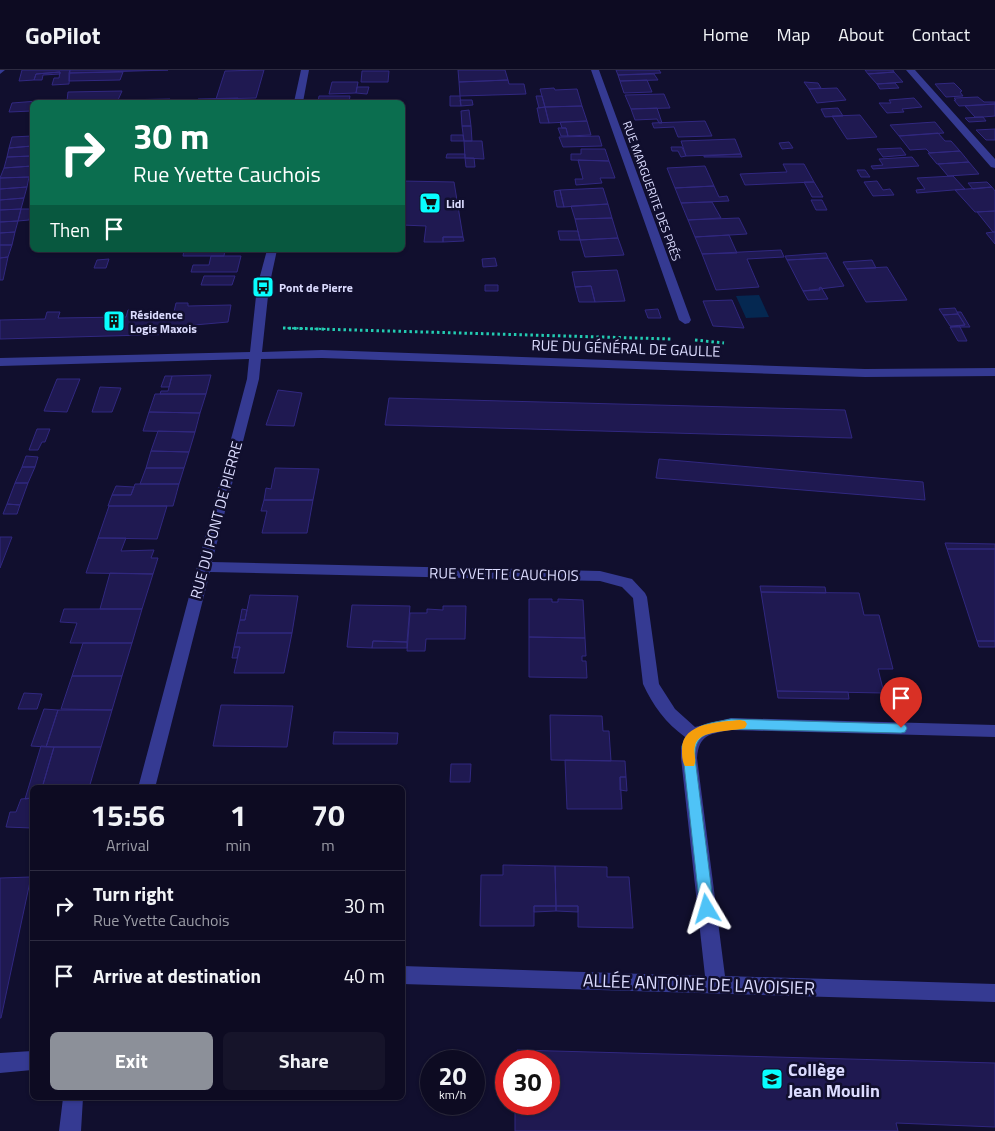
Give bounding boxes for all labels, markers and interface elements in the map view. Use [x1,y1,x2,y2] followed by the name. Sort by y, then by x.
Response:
[25,17,101,53] text: GoPilot
[703,21,749,48] text: Home
[777,21,810,48] text: Map
[838,21,884,48] text: About
[912,21,970,48] text: Contact
[133,109,209,163] text: 30 m
[618,118,686,264] street label: RUE MARGUERITE DES PRÉS
[50,120,115,185] icon: right
[133,157,321,191] text: Rue Yvette Cauchois
[418,191,442,215] supermarket icon: Lidl
[446,194,465,213] place label: Lidl
[50,215,90,244] text: Then
[100,215,128,243] icon: arrive
[251,275,275,299] bus stop icon: Pont de Pierre
[279,278,353,297] place label: Pont de Pierre
[130,305,197,338] place label: Résidence Logis Maxois
[102,309,126,333] building icon: Résidence Logis Maxois
[531,333,721,363] street label: RUE DU GÉNÉRAL DE GAULLE
[184,439,248,601] street label: RUE DU PONT DE PIERRE
[429,561,579,587] street label: RUE YVETTE CAUCHOIS
[880,677,922,728] pin
[887,684,915,712] icon: arrive
[90,792,165,838] text: 15:56
[230,792,247,838] text: 1
[311,792,345,838] text: 70
[106,833,149,857] text: Arrival
[225,833,251,857] text: min
[321,833,335,857] text: m
[93,879,174,908] text: Turn right
[680,882,732,934] position arrow
[344,891,385,920] text: 30 m
[50,892,78,920] icon: right
[93,908,229,932] text: Rue Yvette Cauchois
[93,961,261,990] text: Arrive at destination
[344,961,385,990] text: 40 m
[50,962,78,990] icon: arrive
[582,966,816,1002] street label: ALLÉE ANTOINE DE LAVOISIER
[50,1032,213,1090] button: Exit
[223,1032,385,1090] button: Share
[495,1050,560,1115] speed limit sign: 30
[788,1056,880,1104] place label: Collège Jean Moulin
[438,1057,467,1095] text: 20
[760,1067,784,1091] school or university icon: Collège Jean Moulin
[439,1085,466,1104] text: km/h

